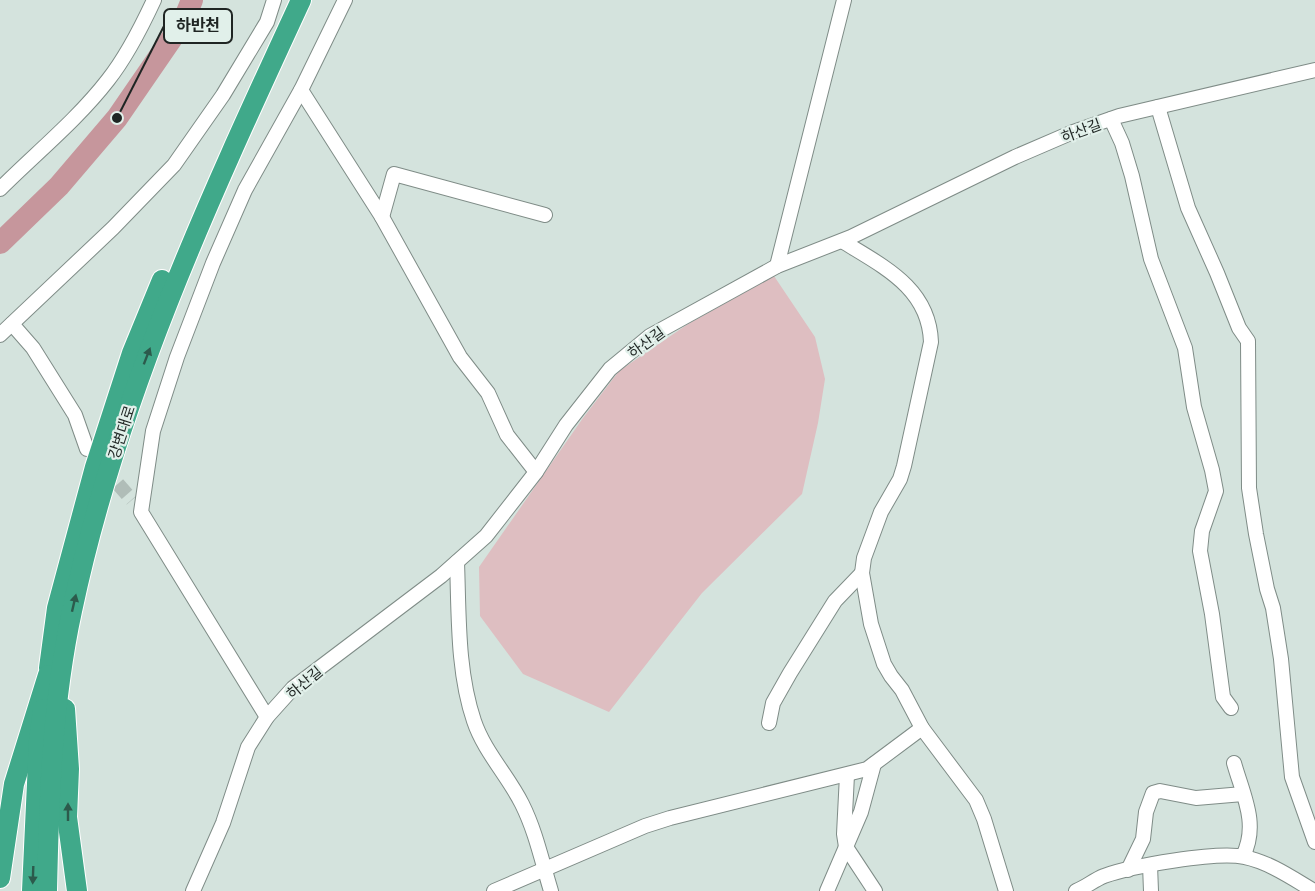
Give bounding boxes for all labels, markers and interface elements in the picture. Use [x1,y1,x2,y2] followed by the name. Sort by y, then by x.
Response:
[164,9,232,43] callout: 하반천
[176,14,220,36] text: 하반천
[1058,114,1104,146] street label: 하산길
[623,322,669,362] street label: 하산길
[143,347,153,365] one-way arrow
[103,403,139,461] street label: 강변대로
[69,594,79,613] one-way arrow
[282,661,326,703] street label: 하산길
[63,803,73,822] one-way arrow
[28,866,37,885] one-way arrow

